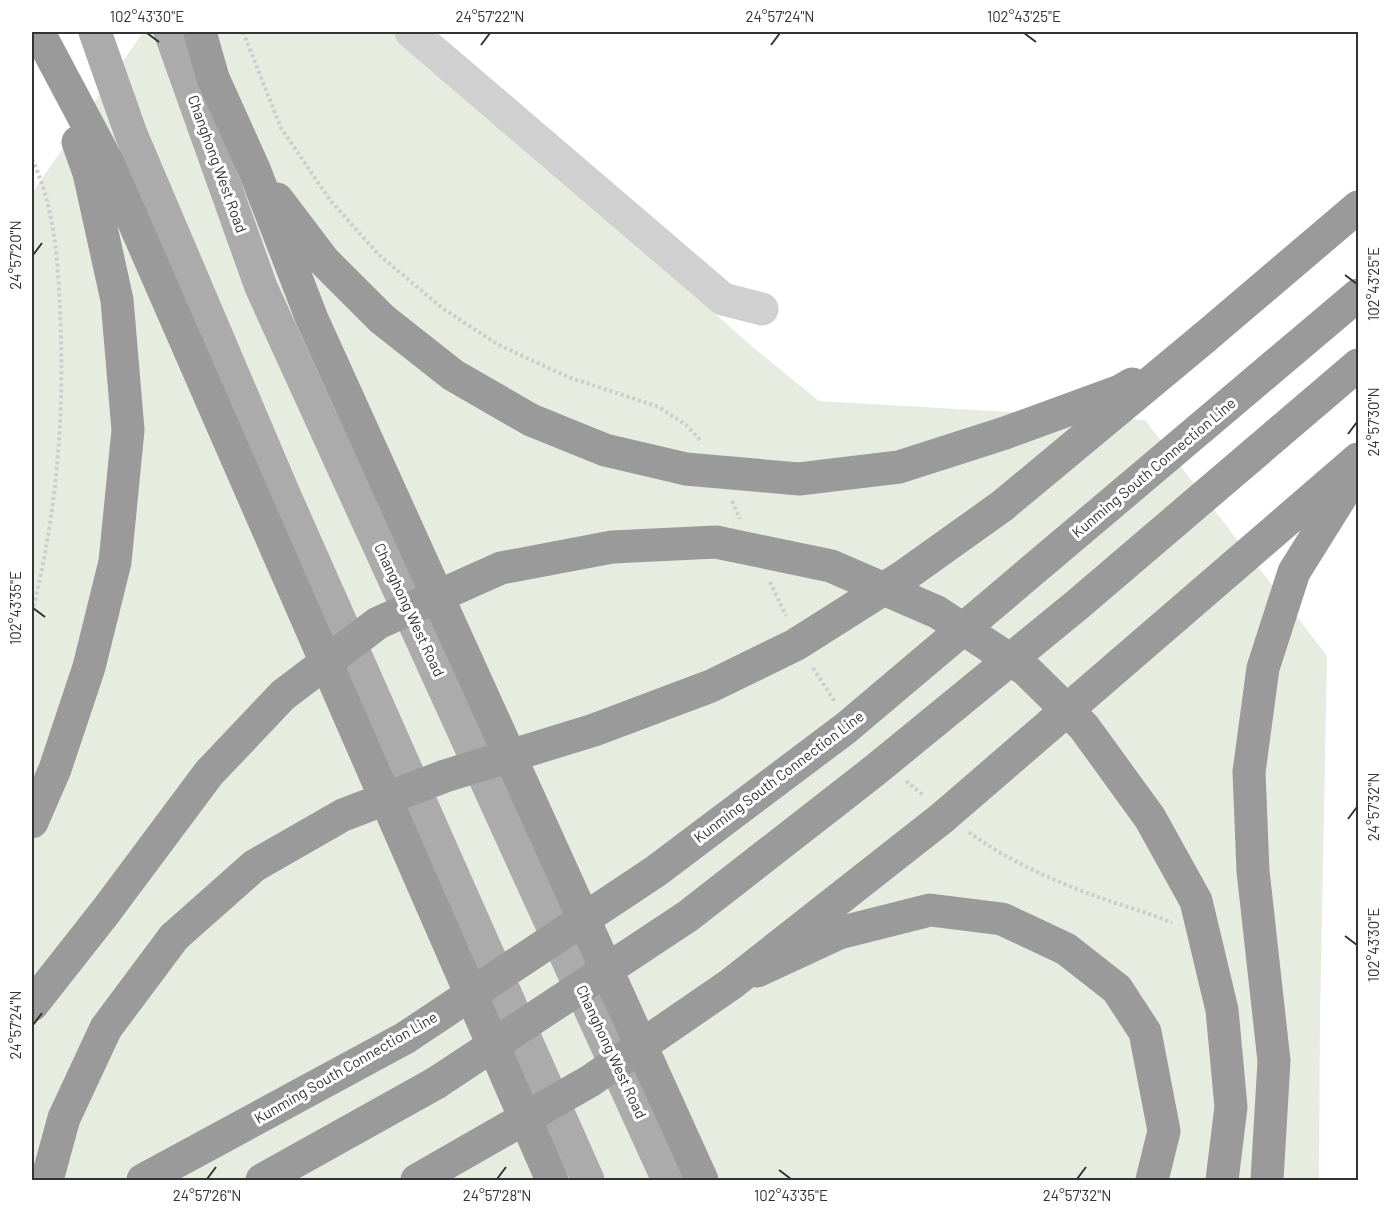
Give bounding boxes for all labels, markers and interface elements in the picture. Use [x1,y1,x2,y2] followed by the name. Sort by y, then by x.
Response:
[110,7,184,25] text: 102°43'30"E
[456,7,524,25] text: 24°57'22"N
[746,7,814,25] text: 24°57'24"N
[987,7,1061,25] text: 102°43'25"E
[185,92,251,235] street label: Changhong West Road
[6,220,24,290] text: 24°57'20"N
[1364,247,1382,321] text: 102°43'25"E
[1364,387,1382,457] text: 24°57'30"N
[1068,393,1239,541] street label: Kunming South Connection Line
[371,540,449,679] street label: Changhong West Road
[6,571,24,645] text: 102°43'35"E
[690,706,867,846] street label: Kunming South Connection Line
[1364,773,1382,841] text: 24°57'32"N
[1364,908,1382,982] text: 102°43'30"E
[573,982,651,1121] street label: Changhong West Road
[6,991,24,1059] text: 24°57'24"N
[251,1007,440,1127] street label: Kunming South Connection Line
[173,1186,241,1204] text: 24°57'26"N
[463,1186,531,1204] text: 24°57'28"N
[754,1186,828,1204] text: 102°43'35"E
[1043,1186,1111,1204] text: 24°57'32"N

